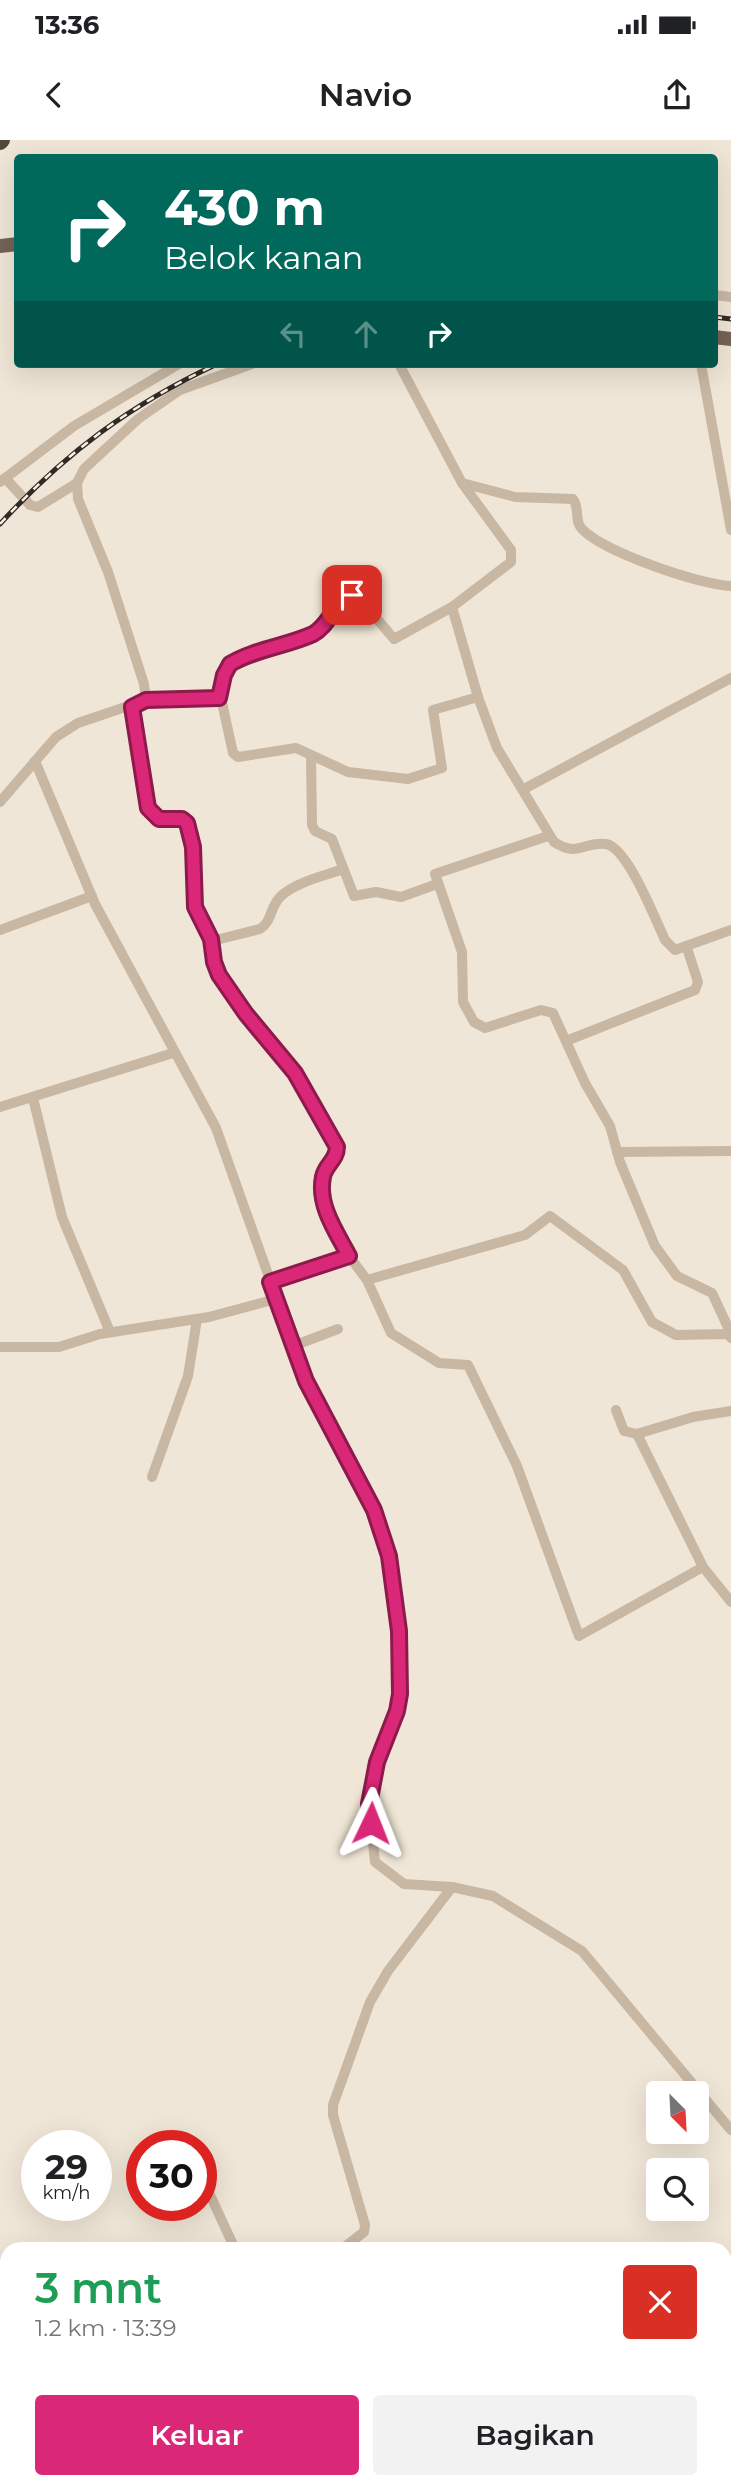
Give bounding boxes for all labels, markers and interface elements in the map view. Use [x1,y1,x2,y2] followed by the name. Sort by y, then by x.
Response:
[35,9,99,41] text: 13:36
[319,75,412,114] text: Navio
[35,76,73,114] icon: back
[658,76,696,114] icon: share
[164,178,325,237] text: 430 m
[49,182,140,273] icon: right
[164,238,364,277] text: Belok kanan
[274,315,312,353] icon: left
[347,315,385,353] icon: ahead
[420,315,458,353] icon: right
[322,565,382,625] pin
[333,576,371,614] icon: arrive
[334,1786,408,1860] position arrow
[646,2081,709,2144] north arrow
[646,2081,709,2221] map controls
[126,2130,217,2221] speed limit sign: 30
[45,2145,88,2188] text: 29
[646,2158,709,2221] button: search
[42,2182,91,2204] text: km/h
[35,2262,162,2314] text: 3 mnt
[623,2265,697,2339] button: close
[35,2314,176,2342] text: 1.2 km · 13:39
[35,2395,359,2475] button: Keluar
[373,2395,697,2475] button: Bagikan

